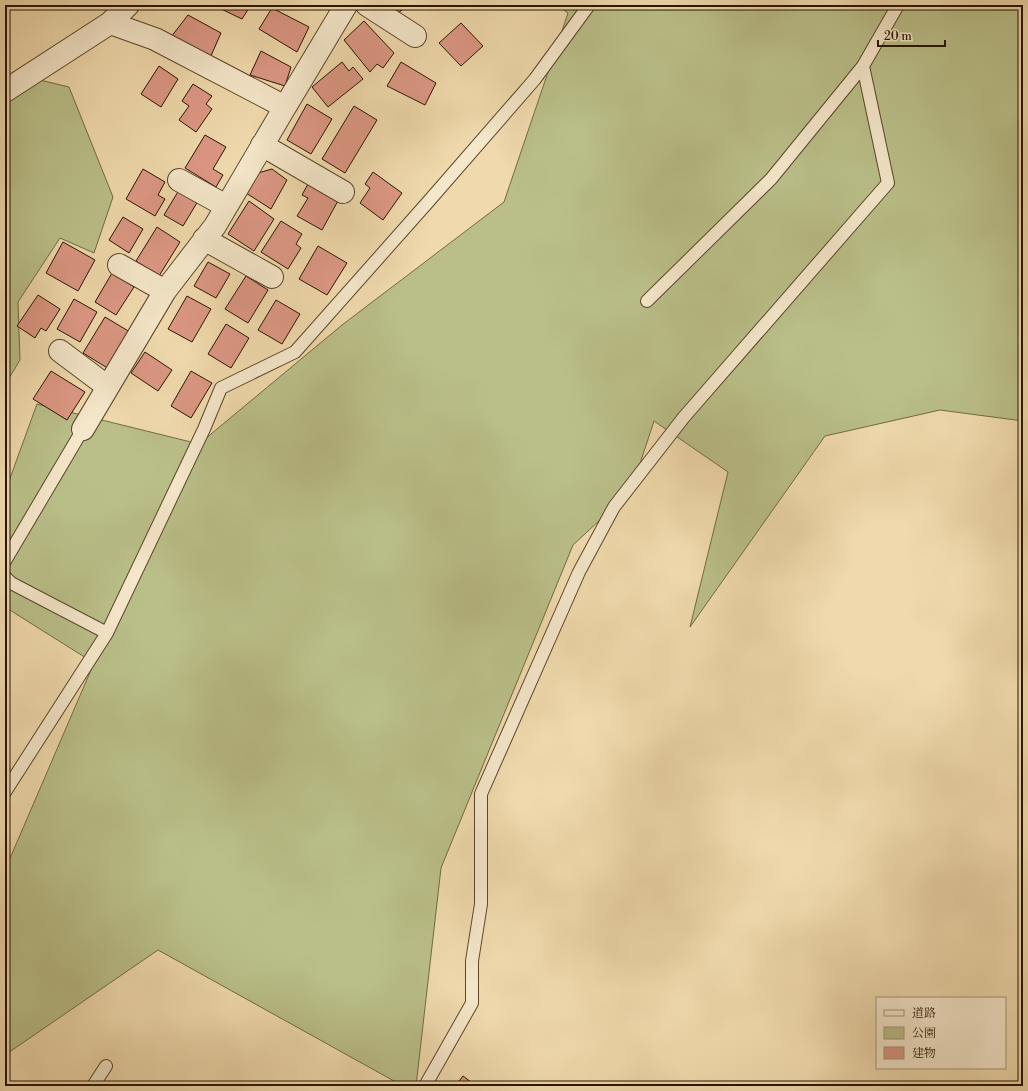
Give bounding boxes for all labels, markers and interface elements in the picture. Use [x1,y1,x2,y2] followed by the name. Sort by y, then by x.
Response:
[878,22,945,48] scale bar
[884,29,912,44] text: 20 m
[876,997,1006,1069] legend
[912,1006,936,1021] text: 道路
[912,1026,936,1041] text: 公園
[912,1046,936,1061] text: 建物

